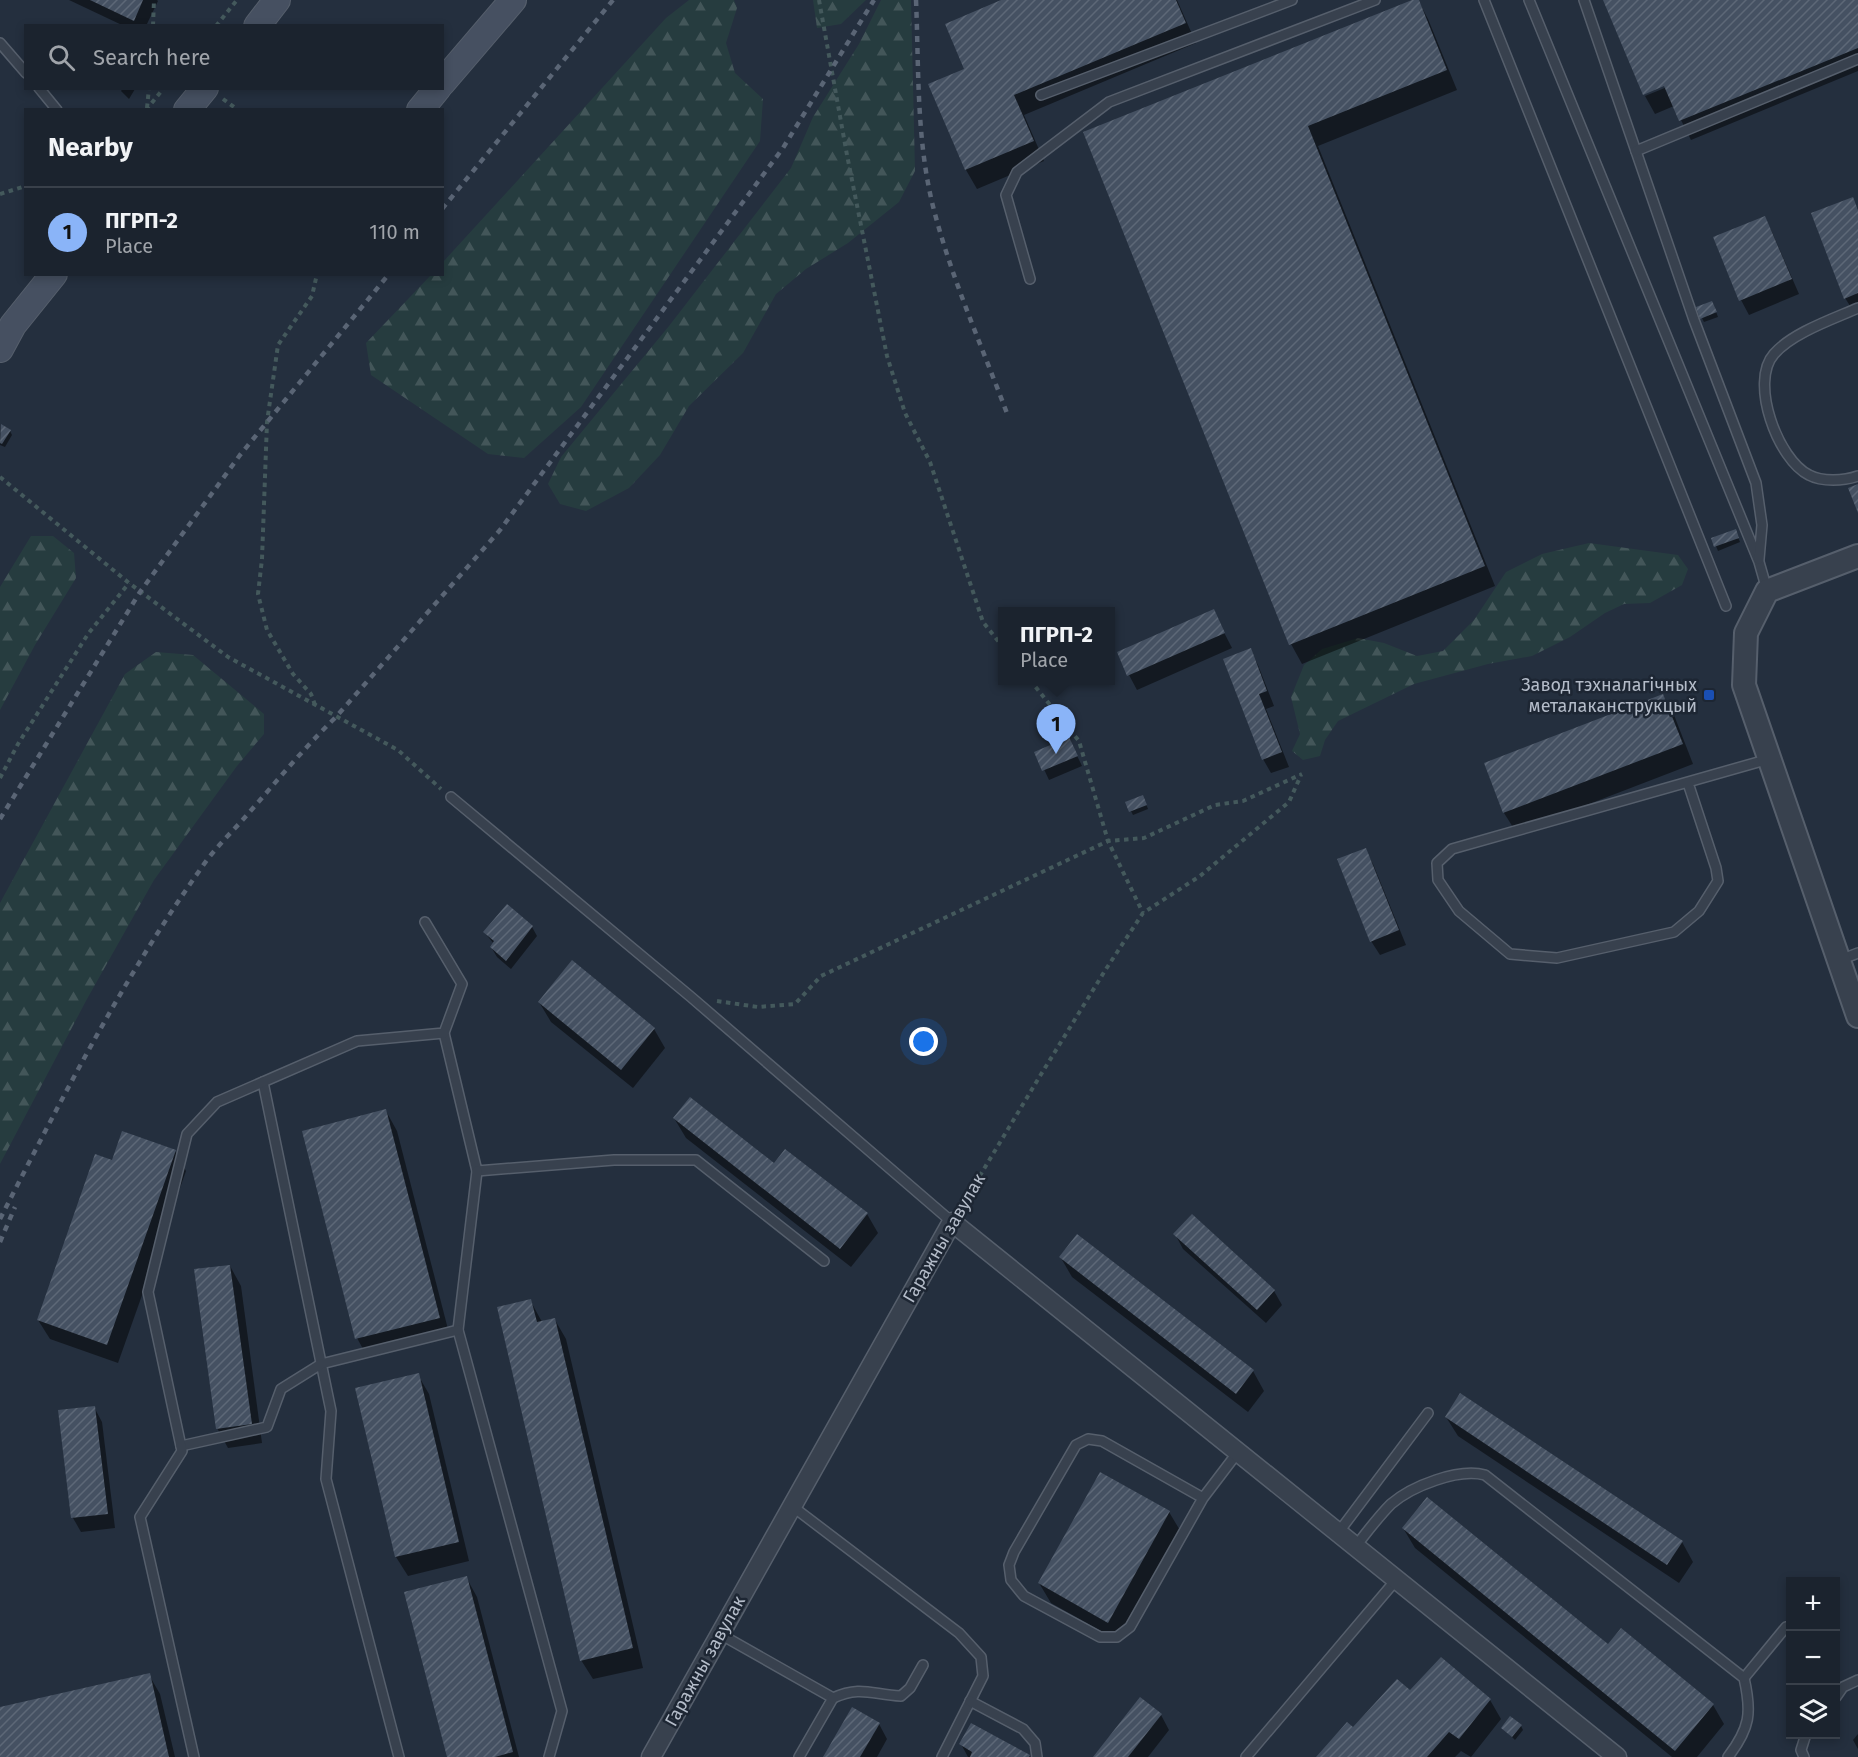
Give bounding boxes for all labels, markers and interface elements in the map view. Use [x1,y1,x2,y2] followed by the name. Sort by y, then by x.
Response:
[24,24,444,90] search box
[45,41,78,74] icon: search
[93,44,211,71] text: Search here
[48,132,133,163] text: Nearby
[105,207,178,234] text: ПГРП-2
[63,220,72,244] text: 1
[369,220,420,244] text: 110 m
[105,234,153,258] text: Place
[998,607,1115,685] popup
[1020,621,1093,648] text: ПГРП-2
[1020,648,1068,672] text: Place
[1521,674,1697,717] place label: Завод тэхналагічных металаканструкцый
[1702,688,1716,702] marker: Завод тэхналагічных металаканструкцый
[1036,704,1076,754] pin: 1
[909,1027,938,1056] your location
[898,1169,990,1307] street label: Гаражны завулак
[1786,1577,1840,1739] map controls
[1786,1577,1840,1631] button: +
[660,1591,750,1730] street label: Гаражны завулак
[1786,1631,1840,1685] button: −
[1786,1685,1840,1739] button: layers

